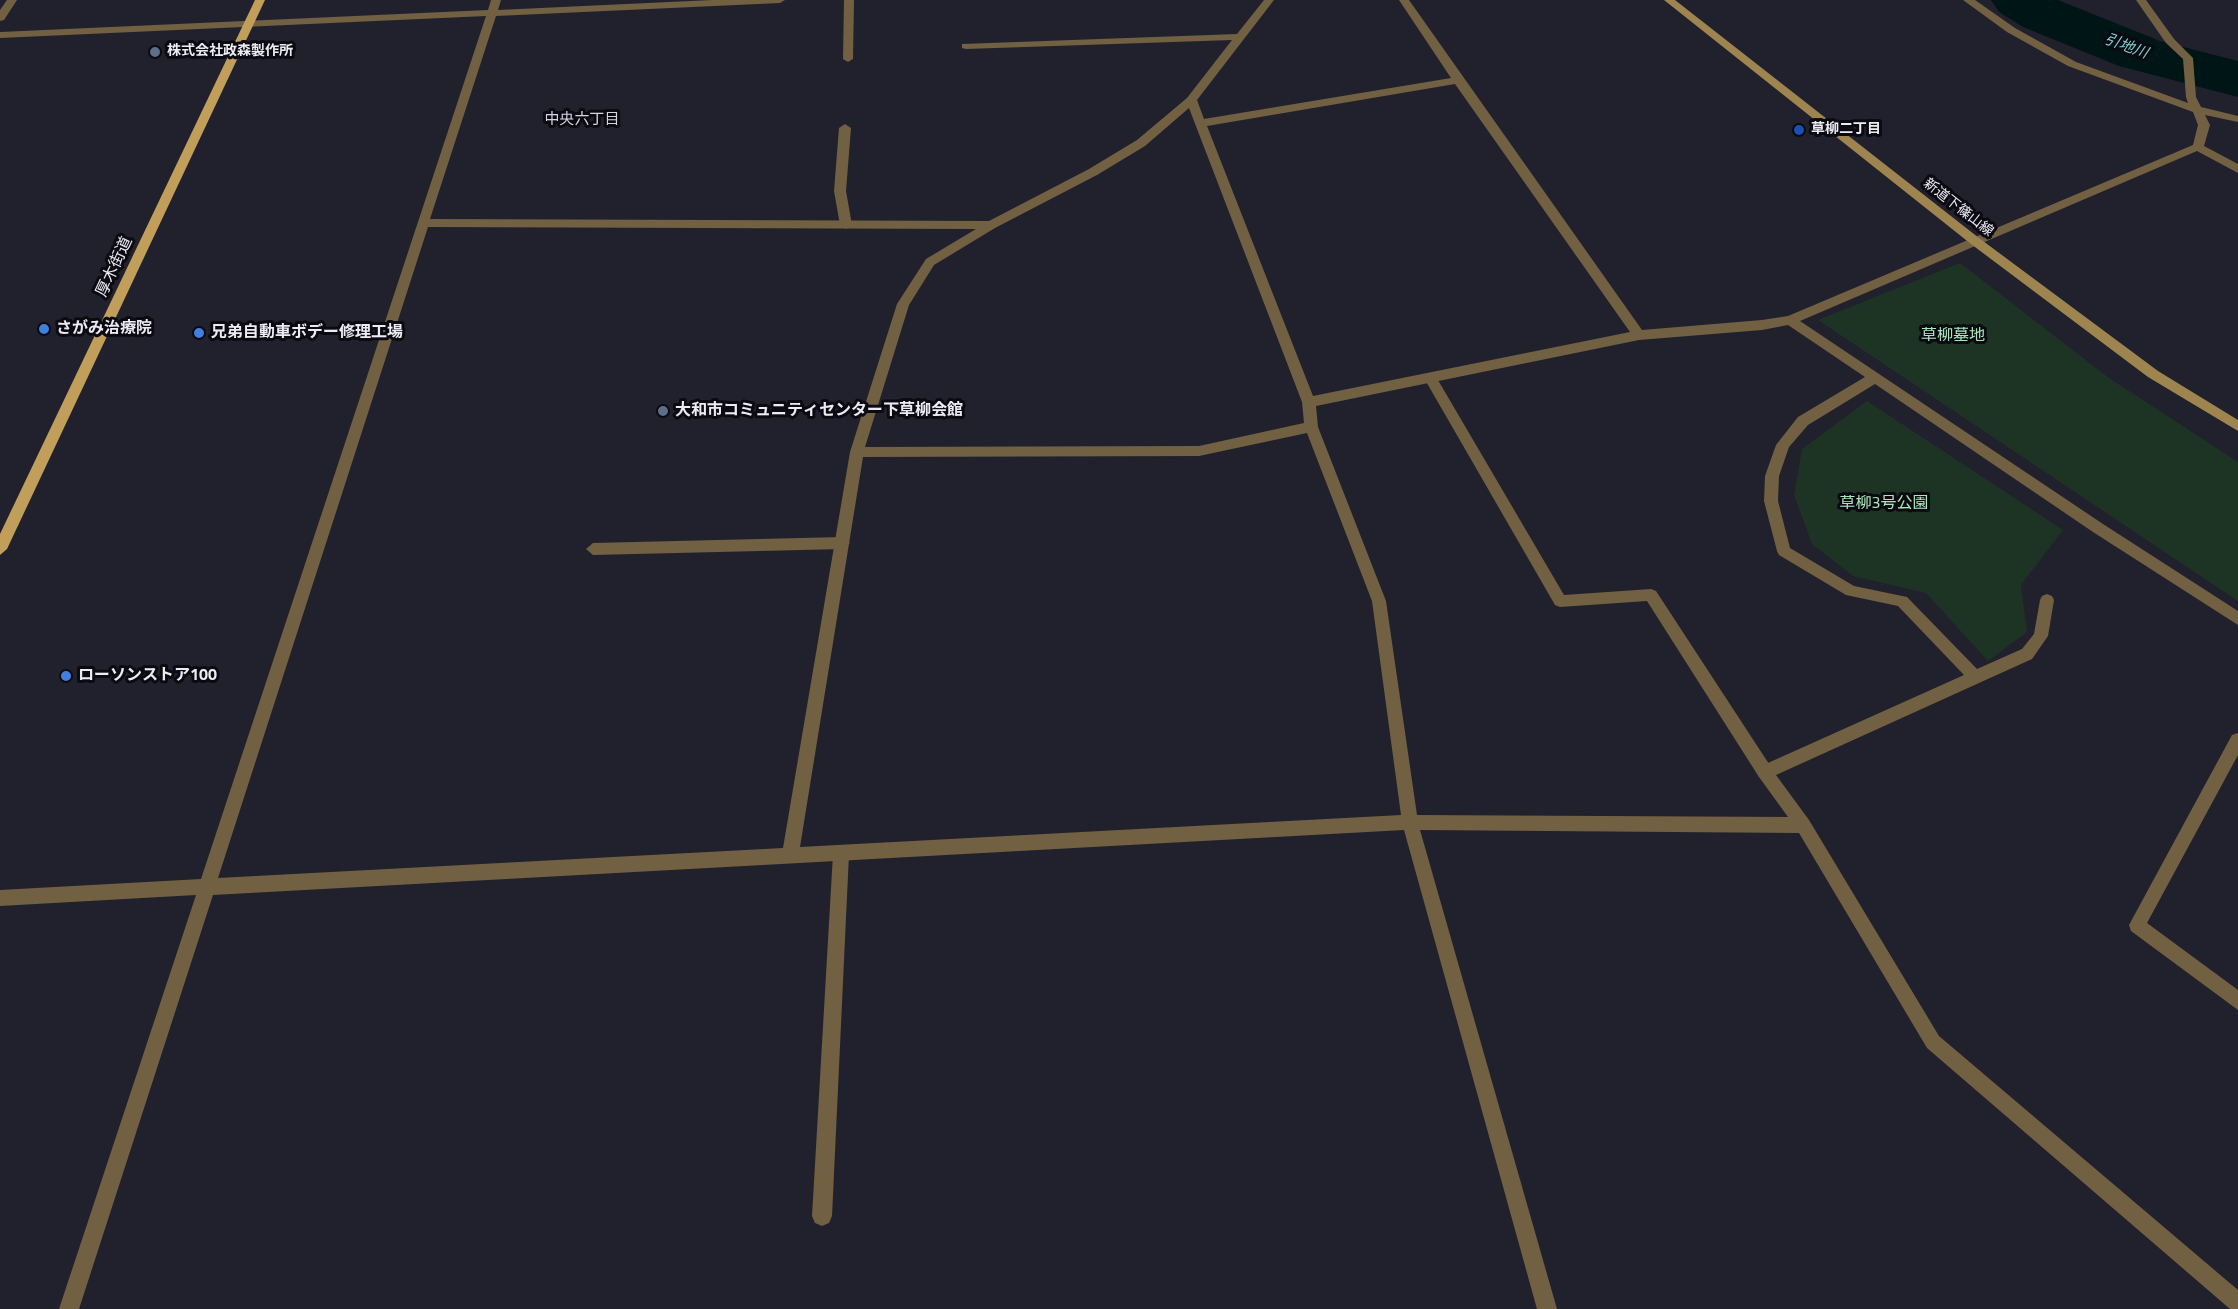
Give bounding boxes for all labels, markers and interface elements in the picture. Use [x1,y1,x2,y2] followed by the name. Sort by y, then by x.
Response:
[2102,31,2150,63] water label: 引地川
[167,44,293,60] place label: 株式会社政森製作所
[148,45,162,59] marker: 株式会社政森製作所
[545,111,619,129] district label: 中央六丁目
[1811,122,1881,138] place label: 草柳二丁目
[1792,123,1806,137] marker: 草柳二丁目
[1920,176,1996,240] street label: 新道下篠山線
[93,234,137,300] street label: 厚木街道
[56,319,152,339] place label: さがみ治療院
[37,322,51,336] marker: さがみ治療院
[211,323,403,343] place label: 兄弟自動車ボデー修理工場
[192,326,206,340] marker: 兄弟自動車ボデー修理工場
[1921,326,1985,346] park label: 草柳墓地
[675,401,963,421] place label: 大和市コミュニティセンター下草柳会館
[656,404,670,418] marker: 大和市コミュニティセンター下草柳会館
[1840,494,1928,514] park label: 草柳3号公園
[78,666,217,686] place label: ローソンストア100
[59,669,73,683] marker: ローソンストア100

